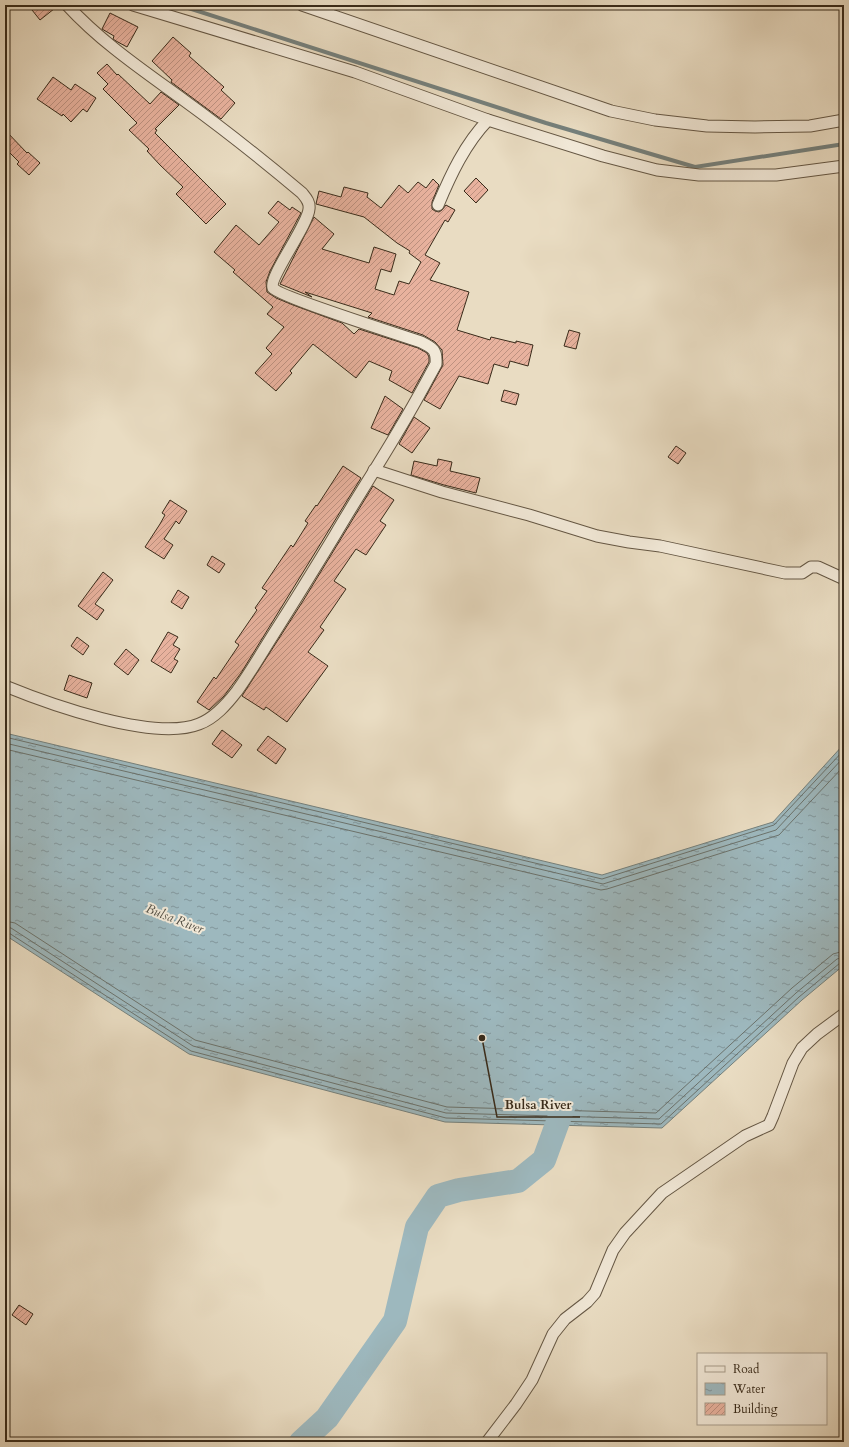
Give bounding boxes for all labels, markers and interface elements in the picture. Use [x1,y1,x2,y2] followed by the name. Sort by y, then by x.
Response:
[143,900,207,938] water label: Bulsa River
[497,1092,580,1117] callout: Bulsa River
[505,1096,572,1114] text: Bulsa River
[697,1353,827,1425] legend
[733,1361,760,1377] text: Road
[732,1381,766,1397] text: Water
[733,1401,778,1417] text: Building

